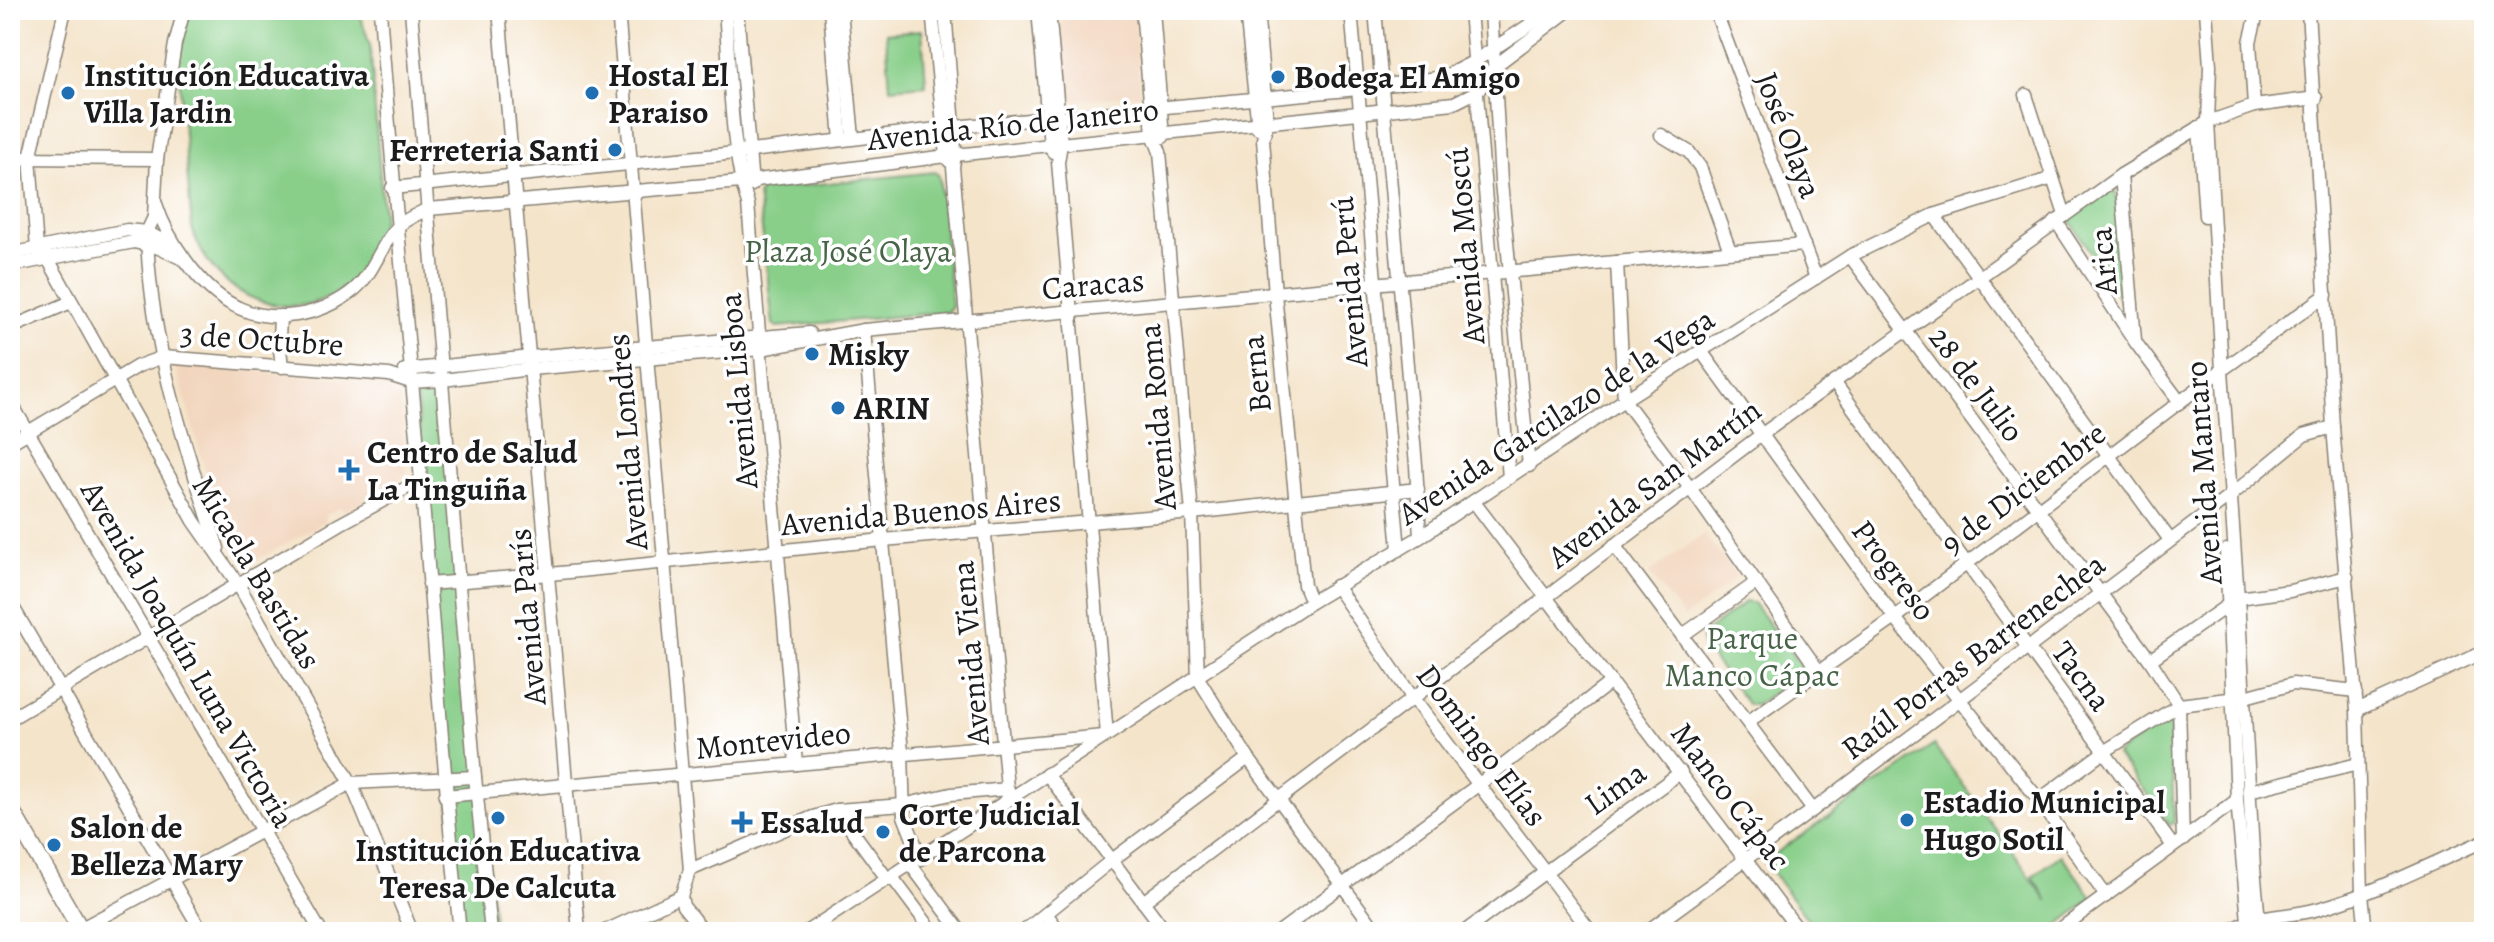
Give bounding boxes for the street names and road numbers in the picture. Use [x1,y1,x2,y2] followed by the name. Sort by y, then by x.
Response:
[1745,66,1833,204] street label: José Olaya
[864,87,1161,161] street label: Avenida Río de Janeiro
[1434,145,1496,347] street label: Avenida Moscú
[1320,194,1378,370] street label: Avenida Perú
[2078,225,2128,298] street label: Arica
[1040,258,1146,310] street label: Caracas
[708,291,769,492] street label: Avenida Lisboa
[1388,297,1723,536] street label: Avenida Garcilazo de la Vega
[179,311,345,367] street label: 3 de Octubre
[1919,317,2035,451] street label: 28 de Julio
[1127,322,1187,513] street label: Avenida Roma
[596,332,658,553] street label: Avenida Londres
[1230,333,1282,415] street label: Berna
[2173,360,2233,587] street label: Avenida Mantaro
[1537,388,1770,579] street label: Avenida San Martín
[1931,411,2115,565] street label: 9 de Diciembre
[182,467,332,677] street label: Micaela Bastidas
[70,472,306,836] street label: Avenida Joaquín Luna Victoria
[778,478,1063,546] street label: Avenida Buenos Aires
[1841,510,1947,630] street label: Progreso
[497,527,557,708] street label: Avenida París
[1832,542,2114,770] street label: Raúl Porras Barrenechea
[940,559,1000,748] street label: Avenida Viena
[2042,632,2122,720] street label: Tacna
[1406,655,1558,835] street label: Domingo Elías
[693,710,853,770] street label: Montevideo
[1661,713,1801,879] street label: Manco Cápac
[1575,751,1655,825] street label: Lima

